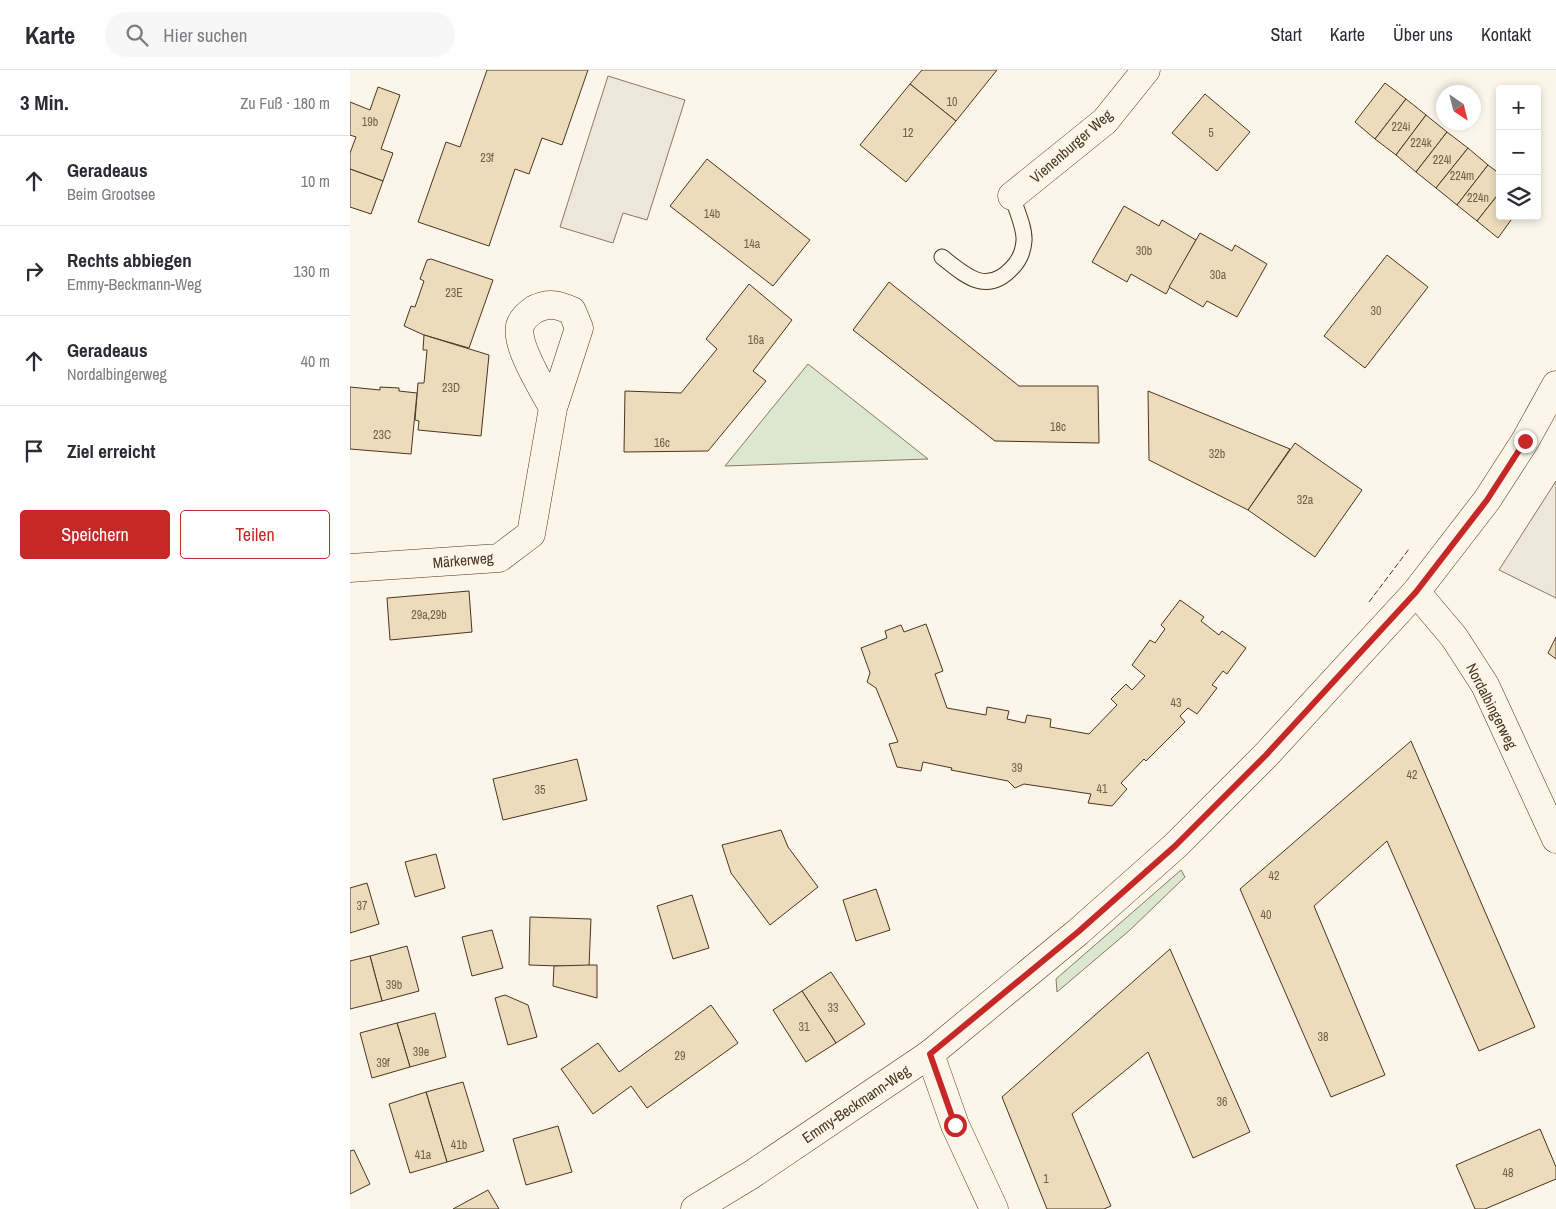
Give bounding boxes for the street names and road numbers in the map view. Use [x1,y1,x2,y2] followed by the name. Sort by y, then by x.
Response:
[1025,104,1117,188] street label: Vienenburger Weg
[432,547,494,573] street label: Märkerweg
[1461,660,1523,753] street label: Nordalbingerweg
[798,1060,914,1148] street label: Emmy-Beckmann-Weg

